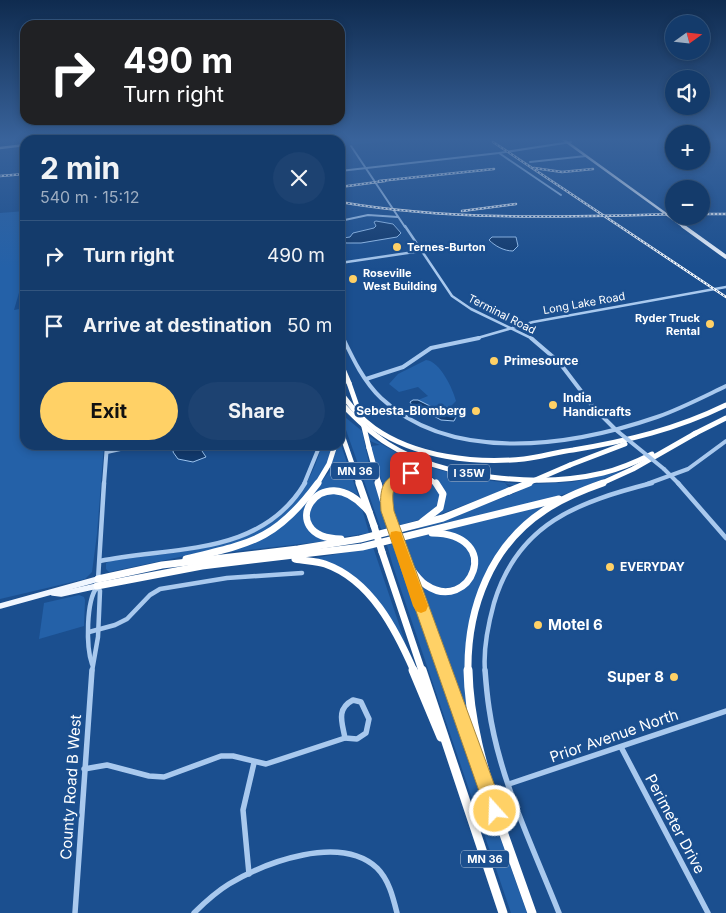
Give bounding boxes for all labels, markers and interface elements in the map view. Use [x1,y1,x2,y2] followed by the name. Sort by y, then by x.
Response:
[665,15,710,60] north arrow
[665,15,710,225] map controls
[123,39,233,81] text: 490 m
[40,40,105,105] icon: right
[665,70,710,115] button: sound
[123,81,224,107] text: Turn right
[665,125,710,170] button: +
[40,150,120,186] text: 2 min
[273,152,325,204] button: close
[665,180,710,225] button: −
[40,187,139,207] text: 540 m · 15:12
[407,240,486,254] place label: Ternes-Burton
[391,241,403,253] marker: Ternes-Burton
[40,242,68,270] icon: right
[83,244,174,267] text: Turn right
[267,244,325,267] text: 490 m
[363,266,437,293] place label: Roseville West Building
[347,273,359,285] marker: Roseville West Building
[542,289,626,317] street label: Long Lake Road
[466,291,538,337] street label: Terminal Road
[635,311,701,338] place label: Ryder Truck Rental
[40,312,68,340] icon: arrive
[83,314,272,337] text: Arrive at destination
[287,314,332,337] text: 50 m
[704,318,716,330] marker: Ryder Truck Rental
[504,353,578,368] place label: Primesource
[488,355,500,367] marker: Primesource
[40,382,178,440] button: Exit
[188,382,325,440] button: Share
[563,390,632,419] place label: India Handicrafts
[547,399,559,411] marker: India Handicrafts
[356,403,466,418] place label: Sebesta-Blomberg
[470,405,482,417] marker: Sebesta-Blomberg
[390,452,432,494] pin
[397,459,425,487] icon: arrive
[331,462,379,480] road number: MN 36
[448,464,490,482] road number: I 35W
[620,559,685,574] place label: EVERYDAY
[604,561,616,573] marker: EVERYDAY
[548,615,603,634] place label: Motel 6
[532,619,544,631] marker: Motel 6
[607,667,664,686] place label: Super 8
[668,671,680,683] marker: Super 8
[547,705,681,766] street label: Prior Avenue North
[56,714,85,860] street label: County Road B West
[641,771,710,877] street label: Perimeter Drive
[468,784,520,836] position arrow
[461,851,509,868] road number: MN 36

